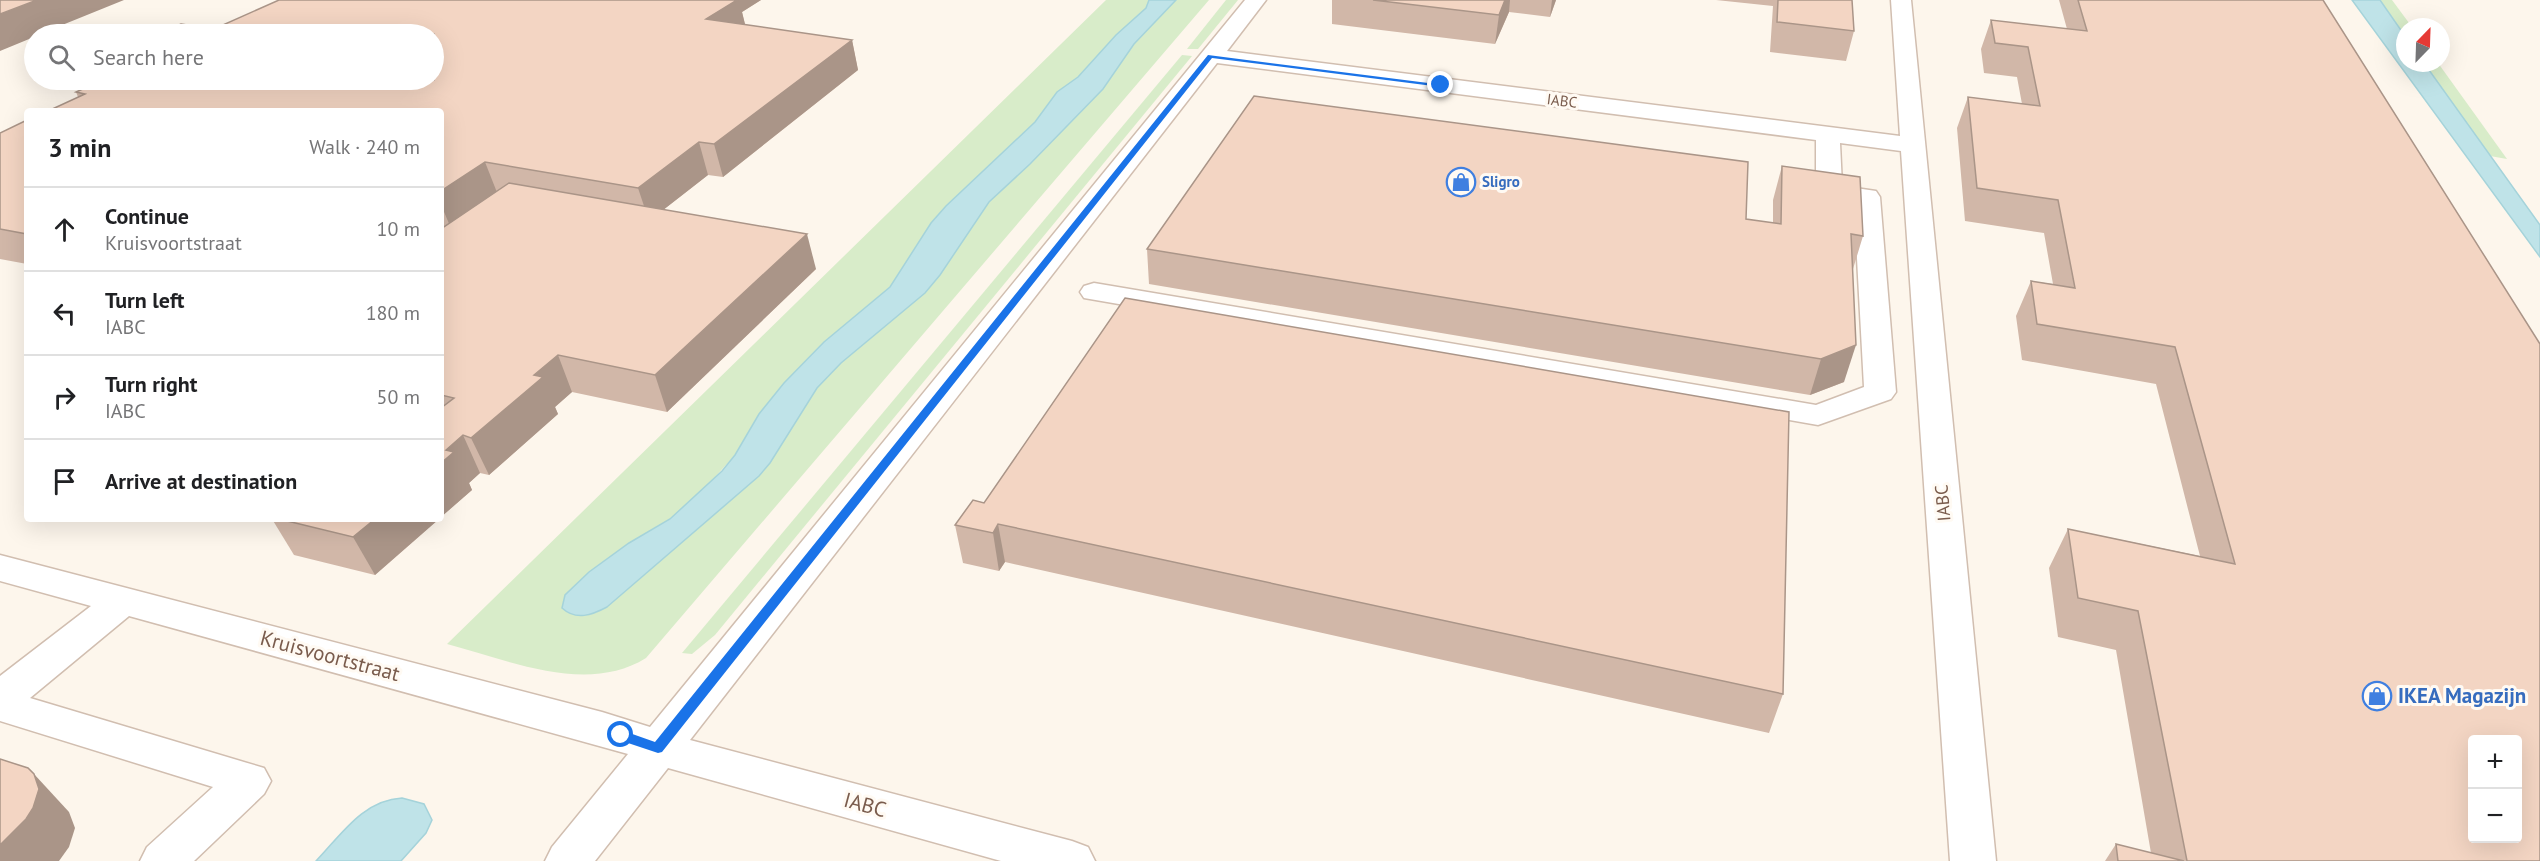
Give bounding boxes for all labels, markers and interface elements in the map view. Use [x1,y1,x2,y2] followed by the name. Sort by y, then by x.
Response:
[2396,18,2450,72] north arrow
[24,24,444,90] search box
[45,41,78,74] icon: search
[93,43,204,71] text: Search here
[1427,71,1453,97] route end
[1546,89,1578,112] street label: IABC
[48,131,111,164] text: 3 min
[309,134,420,160] text: Walk · 240 m
[1445,166,1477,198] shop icon: Sligro
[1482,172,1520,191] place label: Sligro
[105,202,189,230] text: Continue
[48,213,81,246] icon: ahead
[377,216,420,242] text: 10 m
[105,230,242,256] text: Kruisvoortstraat
[105,286,185,314] text: Turn left
[48,297,81,330] icon: left
[366,300,420,326] text: 180 m
[105,314,146,340] text: IABC
[105,370,197,398] text: Turn right
[48,381,81,414] icon: right
[377,384,420,410] text: 50 m
[105,398,146,424] text: IABC
[48,465,81,498] icon: arrive
[105,467,297,495] text: Arrive at destination
[1929,484,1956,522] street label: IABC
[257,624,403,687] street label: Kruisvoortstraat
[2361,680,2393,712] shop icon: IKEA Magazijn
[2398,682,2526,709] place label: IKEA Magazijn
[607,721,633,747] route start
[2468,735,2522,843] map controls
[2468,735,2522,789] button: +
[841,786,889,823] street label: IABC
[2468,789,2522,843] button: −

